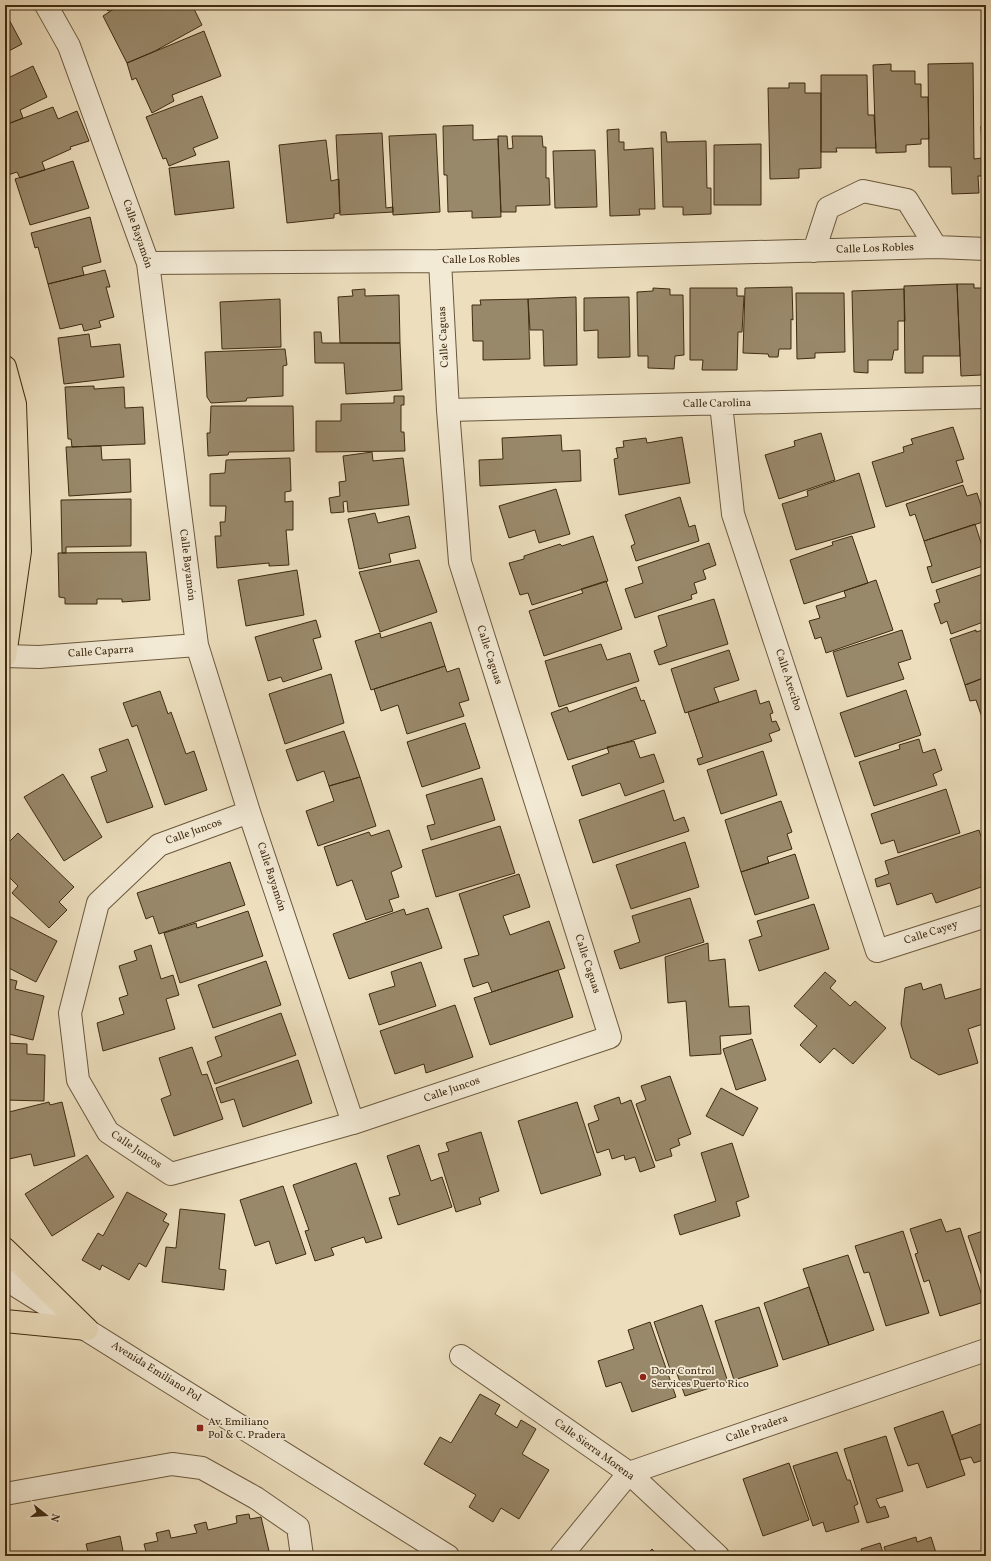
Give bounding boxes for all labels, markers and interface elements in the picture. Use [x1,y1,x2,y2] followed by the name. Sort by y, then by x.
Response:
[118,197,156,271] street label: Calle Bayamón
[836,240,914,258] street label: Calle Los Robles
[442,252,520,268] street label: Calle Los Robles
[435,306,453,368] street label: Calle Caguas
[683,396,752,412] street label: Calle Carolina
[175,528,199,602] street label: Calle Bayamón
[472,624,506,687] street label: Calle Caguas
[68,642,135,662] street label: Calle Caparra
[771,647,805,713] street label: Calle Arecibo
[164,815,224,849] street label: Calle Juncos
[253,840,289,914] street label: Calle Bayamón
[902,917,960,949] street label: Calle Cayey
[570,933,604,996] street label: Calle Caguas
[422,1073,482,1107] street label: Calle Juncos
[108,1127,165,1173] street label: Calle Juncos
[108,1338,204,1406] street label: Avenida Emiliano Pol
[651,1364,749,1392] place label: Door Control Services Puerto Rico
[638,1372,648,1382] marker: Door Control Services Puerto Rico
[724,1411,790,1447] street label: Calle Pradera
[208,1415,286,1443] place label: Av. Emiliano Pol & C. Pradera
[551,1416,638,1485] street label: Calle Sierra Morena
[195,1423,205,1433] marker: Av. Emiliano Pol & C. Pradera
[26,1495,66,1535] north arrow
[46,1511,62,1524] text: N

